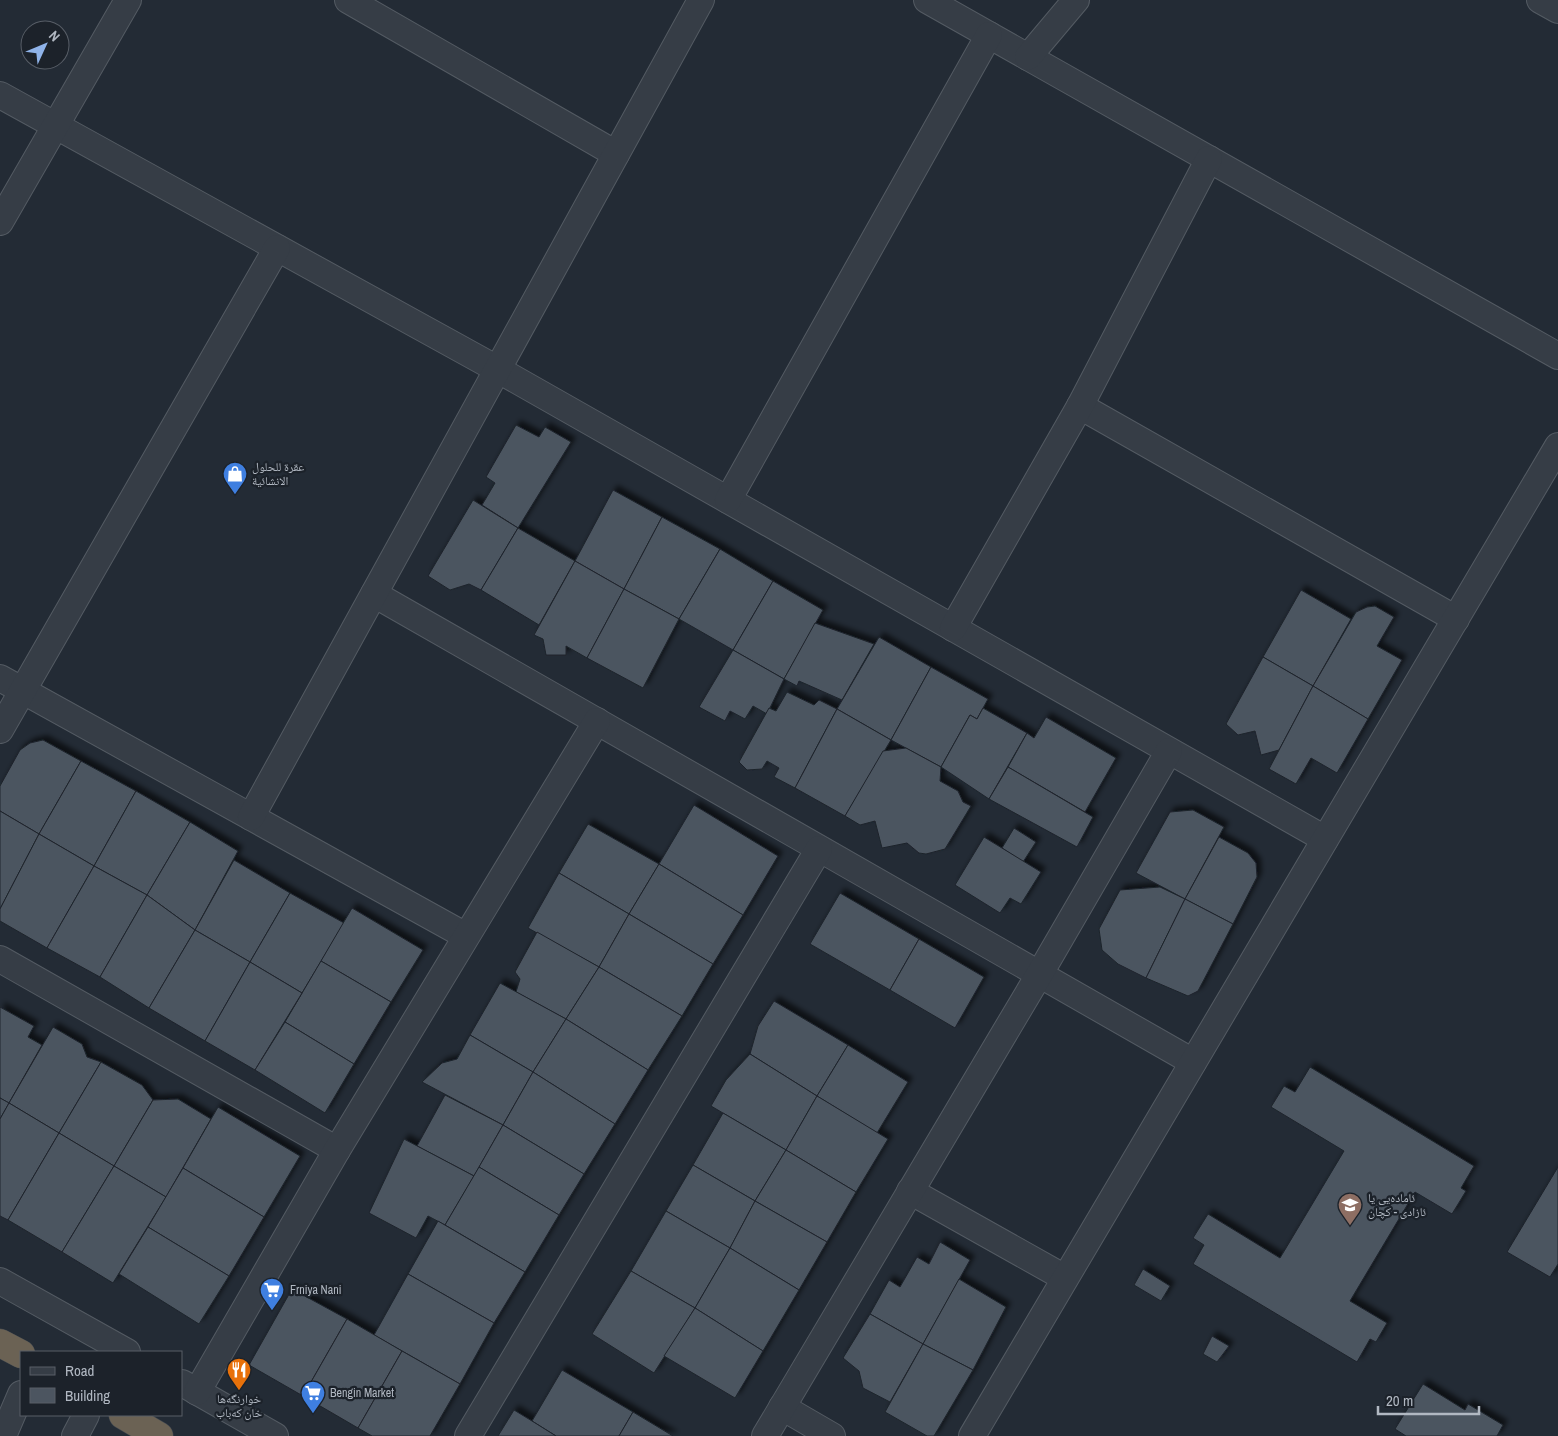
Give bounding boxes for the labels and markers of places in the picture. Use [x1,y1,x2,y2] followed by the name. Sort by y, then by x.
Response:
[252,459,304,489] place label: عقرة للحلول الانشائیة
[222,461,248,495] shop icon: عقرة للحلول الانشائیة
[1368,1190,1426,1220] place label: ئامادەیی یا ئازادی - کچان
[1337,1192,1363,1226] school or university icon: ئامادەیی یا ئازادی - کچان
[259,1277,285,1311] supermarket icon: Frniya Nani
[290,1282,341,1298] place label: Frniya Nani
[226,1357,252,1391] restaurant icon: خوارنگەھا خان كەباب
[300,1380,326,1414] supermarket icon: Bengin Market
[330,1385,394,1401] place label: Bengin Market
[216,1391,263,1421] place label: خوارنگەھا خان كەباب

